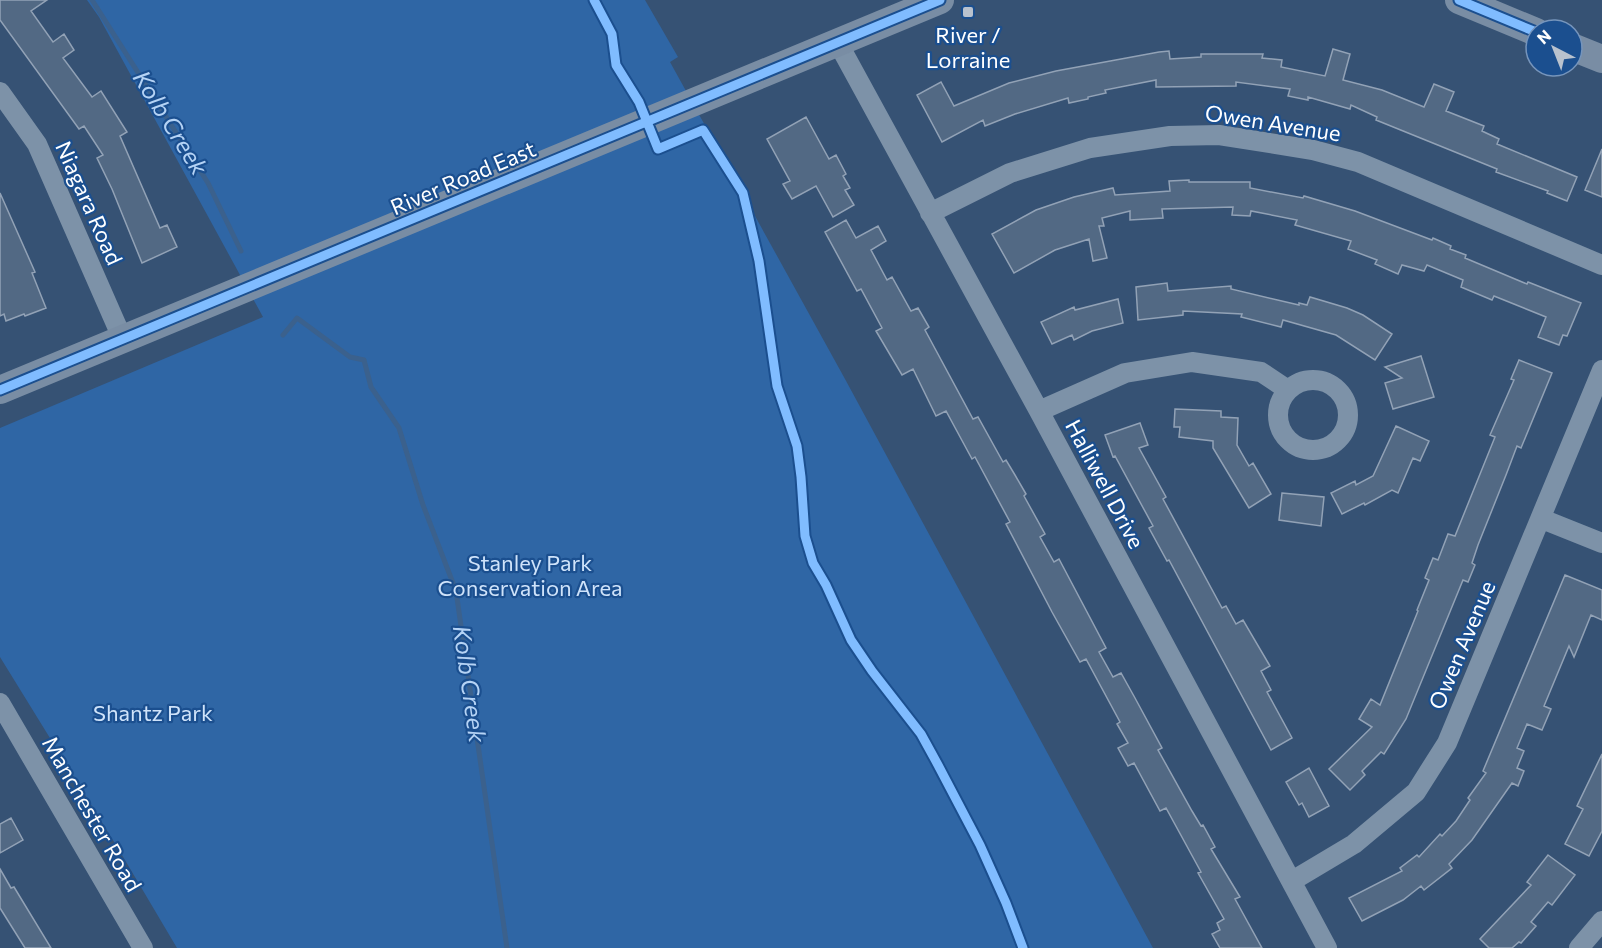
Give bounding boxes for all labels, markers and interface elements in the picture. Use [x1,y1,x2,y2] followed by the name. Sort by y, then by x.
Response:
[961,5,975,19] marker: River / Lorraine
[1524,18,1584,78] north arrow
[926,21,1010,73] place label: River / Lorraine
[1533,25,1554,48] text: N
[128,64,215,181] water label: Kolb Creek
[1203,98,1343,147] street label: Owen Avenue
[386,135,539,220] street label: River Road East
[50,137,129,269] street label: Niagara Road
[1060,415,1151,553] street label: Halliwell Drive
[437,549,623,601] park label: Stanley Park Conservation Area
[1422,576,1501,713] street label: Owen Avenue
[448,623,493,745] water label: Kolb Creek
[93,699,213,726] park label: Shantz Park
[37,731,148,896] street label: Manchester Road

